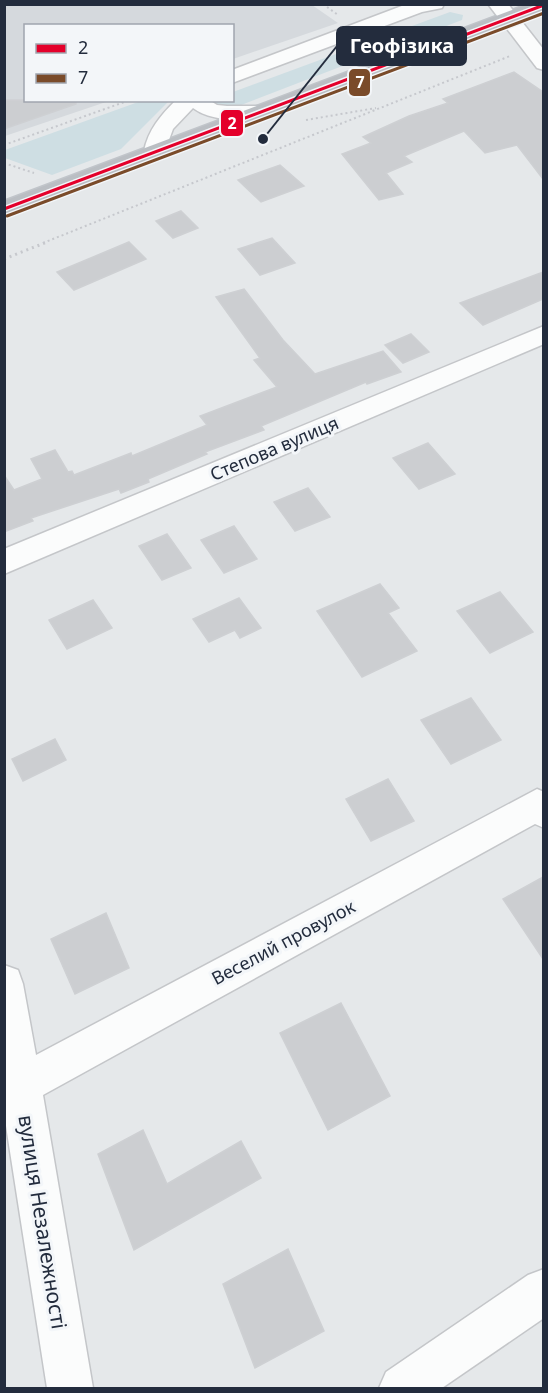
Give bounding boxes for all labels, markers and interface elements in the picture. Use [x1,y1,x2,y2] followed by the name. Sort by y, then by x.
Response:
[24,24,234,102] legend
[337,27,466,65] callout: Геофізика
[350,32,454,59] text: Геофізика
[78,35,88,59] text: 2
[78,65,88,89] text: 7
[348,68,371,97] line badge: 7
[355,71,365,93] text: 7
[220,109,244,137] line badge: 2
[227,112,237,134] text: 2
[206,410,342,486] street label: Степова вулиця
[207,894,359,990] street label: Веселий провулок
[12,1113,74,1331] street label: вулиця Незалежності

